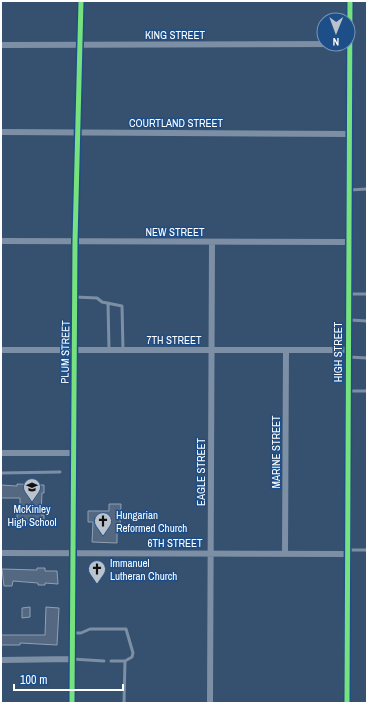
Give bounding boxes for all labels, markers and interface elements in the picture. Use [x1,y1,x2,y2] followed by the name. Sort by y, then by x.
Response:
[316,12,356,52] north arrow
[145,28,206,42] street label: KING STREET
[332,35,339,49] text: N
[129,116,224,130] street label: COURTLAND STREET
[145,225,205,239] street label: NEW STREET
[57,320,73,384] street label: PLUM STREET
[331,321,345,382] street label: HIGH STREET
[146,333,202,347] street label: 7TH STREET
[269,415,283,489] street label: MARINE STREET
[194,437,208,506] street label: EAGLE STREET
[22,477,42,502] school or university icon: McKinley High School
[7,502,57,529] place label: McKinley High School
[116,508,187,535] place label: Hungarian Reformed Church
[93,511,113,536] church icon: Hungarian Reformed Church
[147,536,203,550] street label: 6TH STREET
[110,556,177,583] place label: Immanuel Lutheran Church
[87,559,107,584] church icon: Immanuel Lutheran Church
[14,666,123,692] scale bar
[20,672,47,688] text: 100 m

